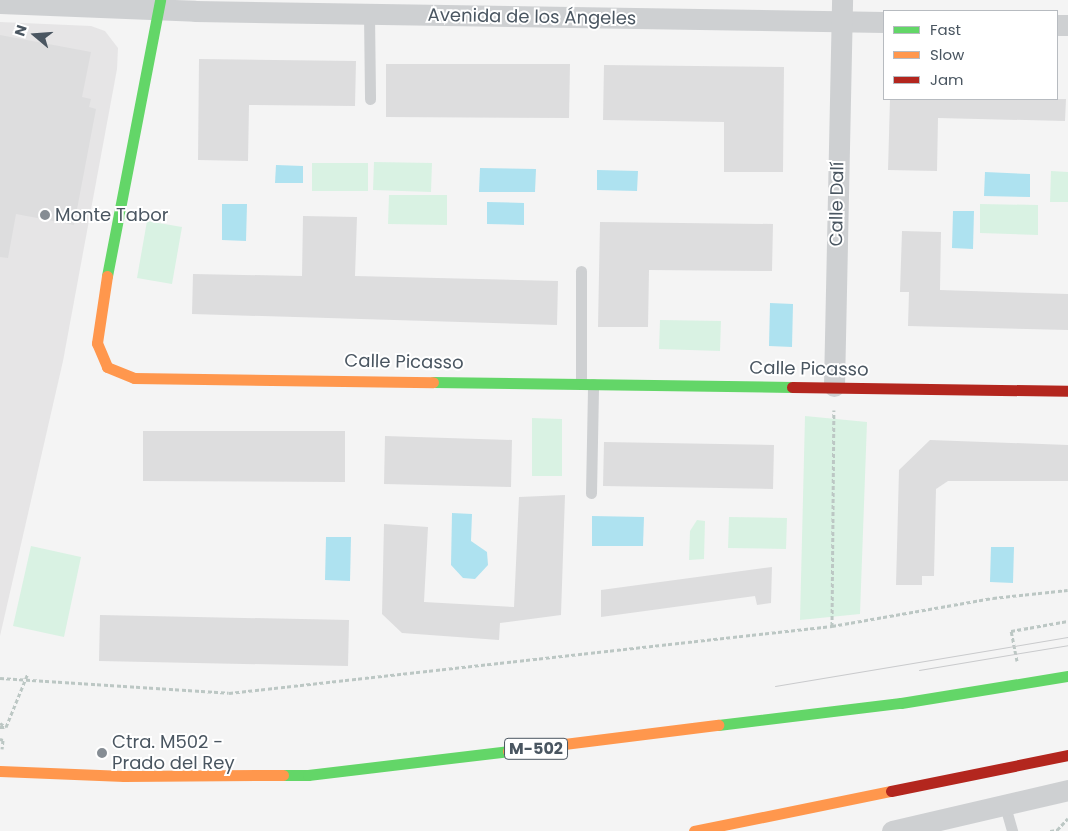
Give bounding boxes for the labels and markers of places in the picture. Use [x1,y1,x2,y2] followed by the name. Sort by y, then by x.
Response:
[55,204,168,226] place label: Monte Tabor
[39,209,51,221] marker: Monte Tabor
[112,732,235,774] place label: Ctra. M502 - Prado del Rey
[96,747,108,759] marker: Ctra. M502 - Prado del Rey

